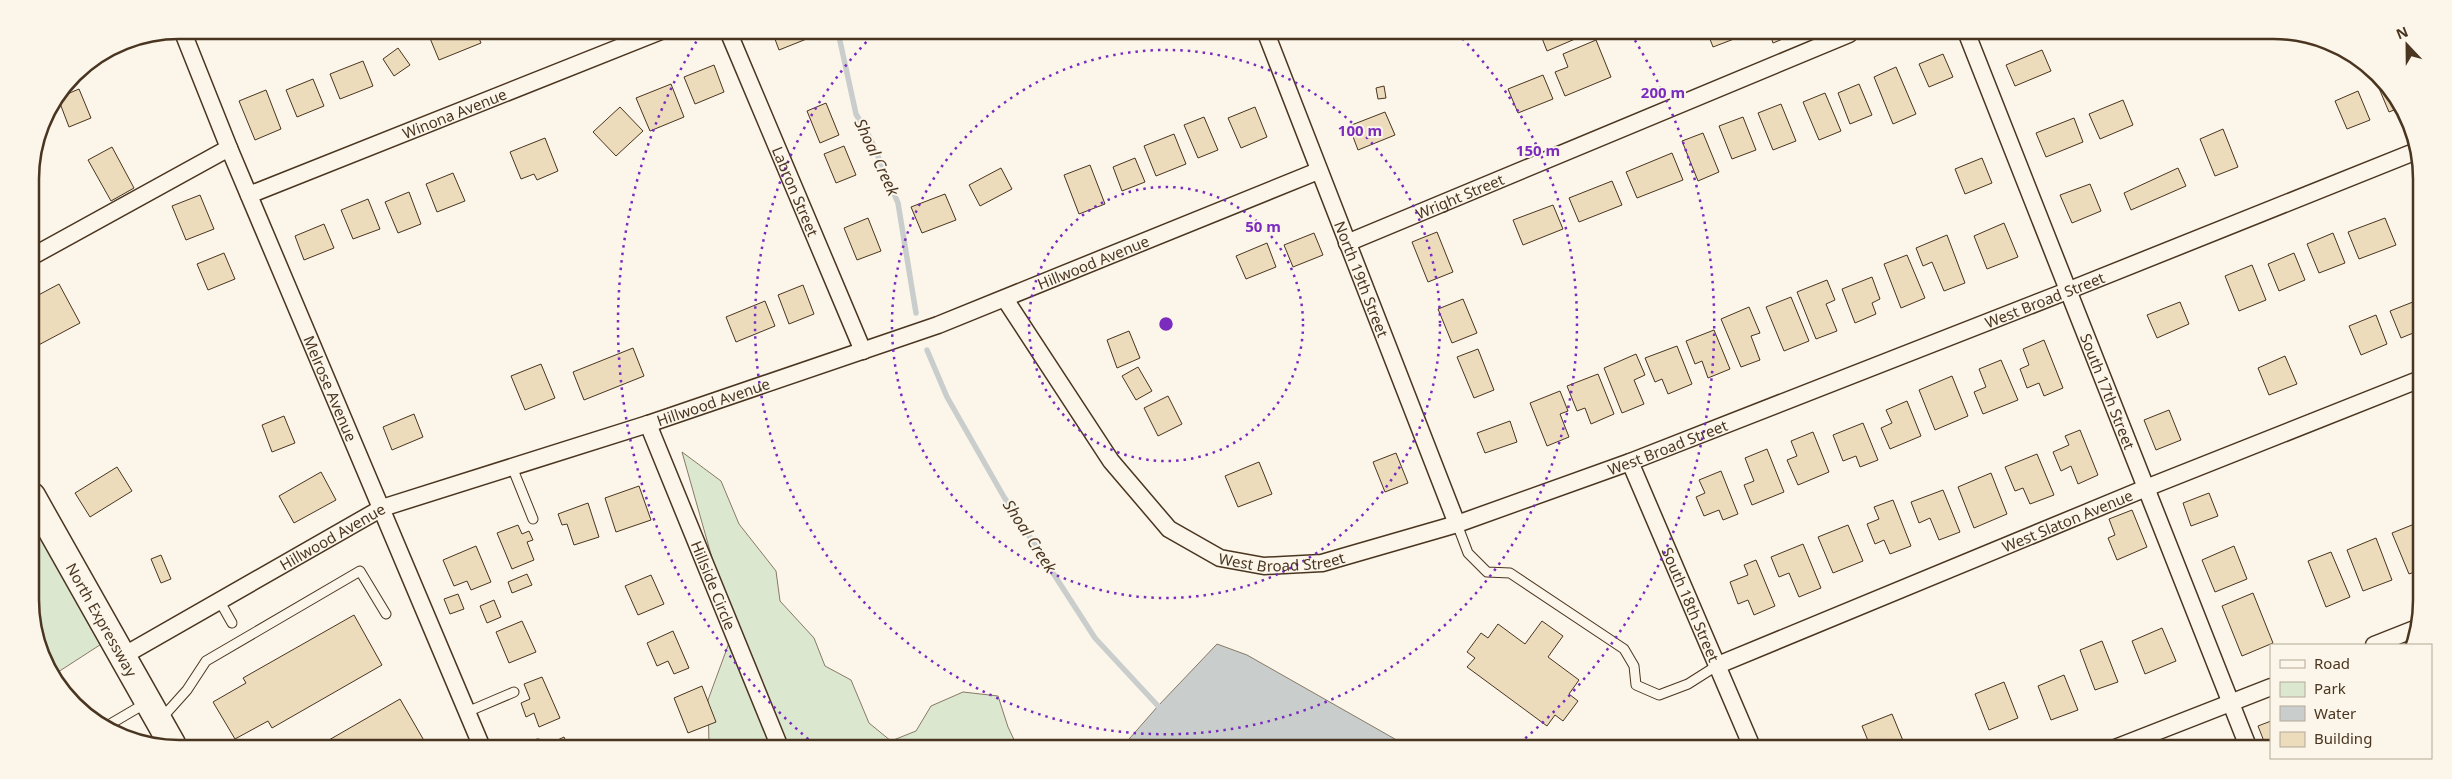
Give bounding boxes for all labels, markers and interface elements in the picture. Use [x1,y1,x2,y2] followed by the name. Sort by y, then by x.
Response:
[2382,20,2432,70] north arrow
[2393,22,2411,43] text: N
[1641,82,1685,102] text: 200 m
[399,84,509,143] street label: Winona Avenue
[849,115,905,200] water label: Shoal Creek
[1338,120,1382,140] text: 100 m
[1516,140,1560,160] text: 150 m
[768,143,824,240] street label: Labron Street
[1413,169,1507,223] street label: Wright Street
[1245,216,1281,236] text: 50 m
[1330,218,1394,341] street label: North 19th Street
[1034,231,1152,294] street label: Hillwood Avenue
[1982,267,2108,332] street label: West Broad Street
[1157,315,1175,333] centre of rings
[2076,330,2140,453] street label: South 17th Street
[299,332,362,444] street label: Melrose Avenue
[654,373,772,430] street label: Hillwood Avenue
[1605,415,1731,479] street label: West Broad Street
[1999,485,2136,556] street label: West Slaton Avenue
[998,495,1062,578] water label: Shoal Creek
[276,498,389,575] street label: Hillwood Avenue
[687,538,741,633] street label: Hillside Circle
[1658,544,1725,665] street label: South 18th Street
[1217,547,1347,576] street label: West Broad Street
[62,559,142,680] street label: North Expressway
[2270,644,2432,759] legend
[2314,653,2350,673] text: Road
[2314,678,2346,698] text: Park
[2314,703,2356,723] text: Water
[2314,728,2372,748] text: Building

